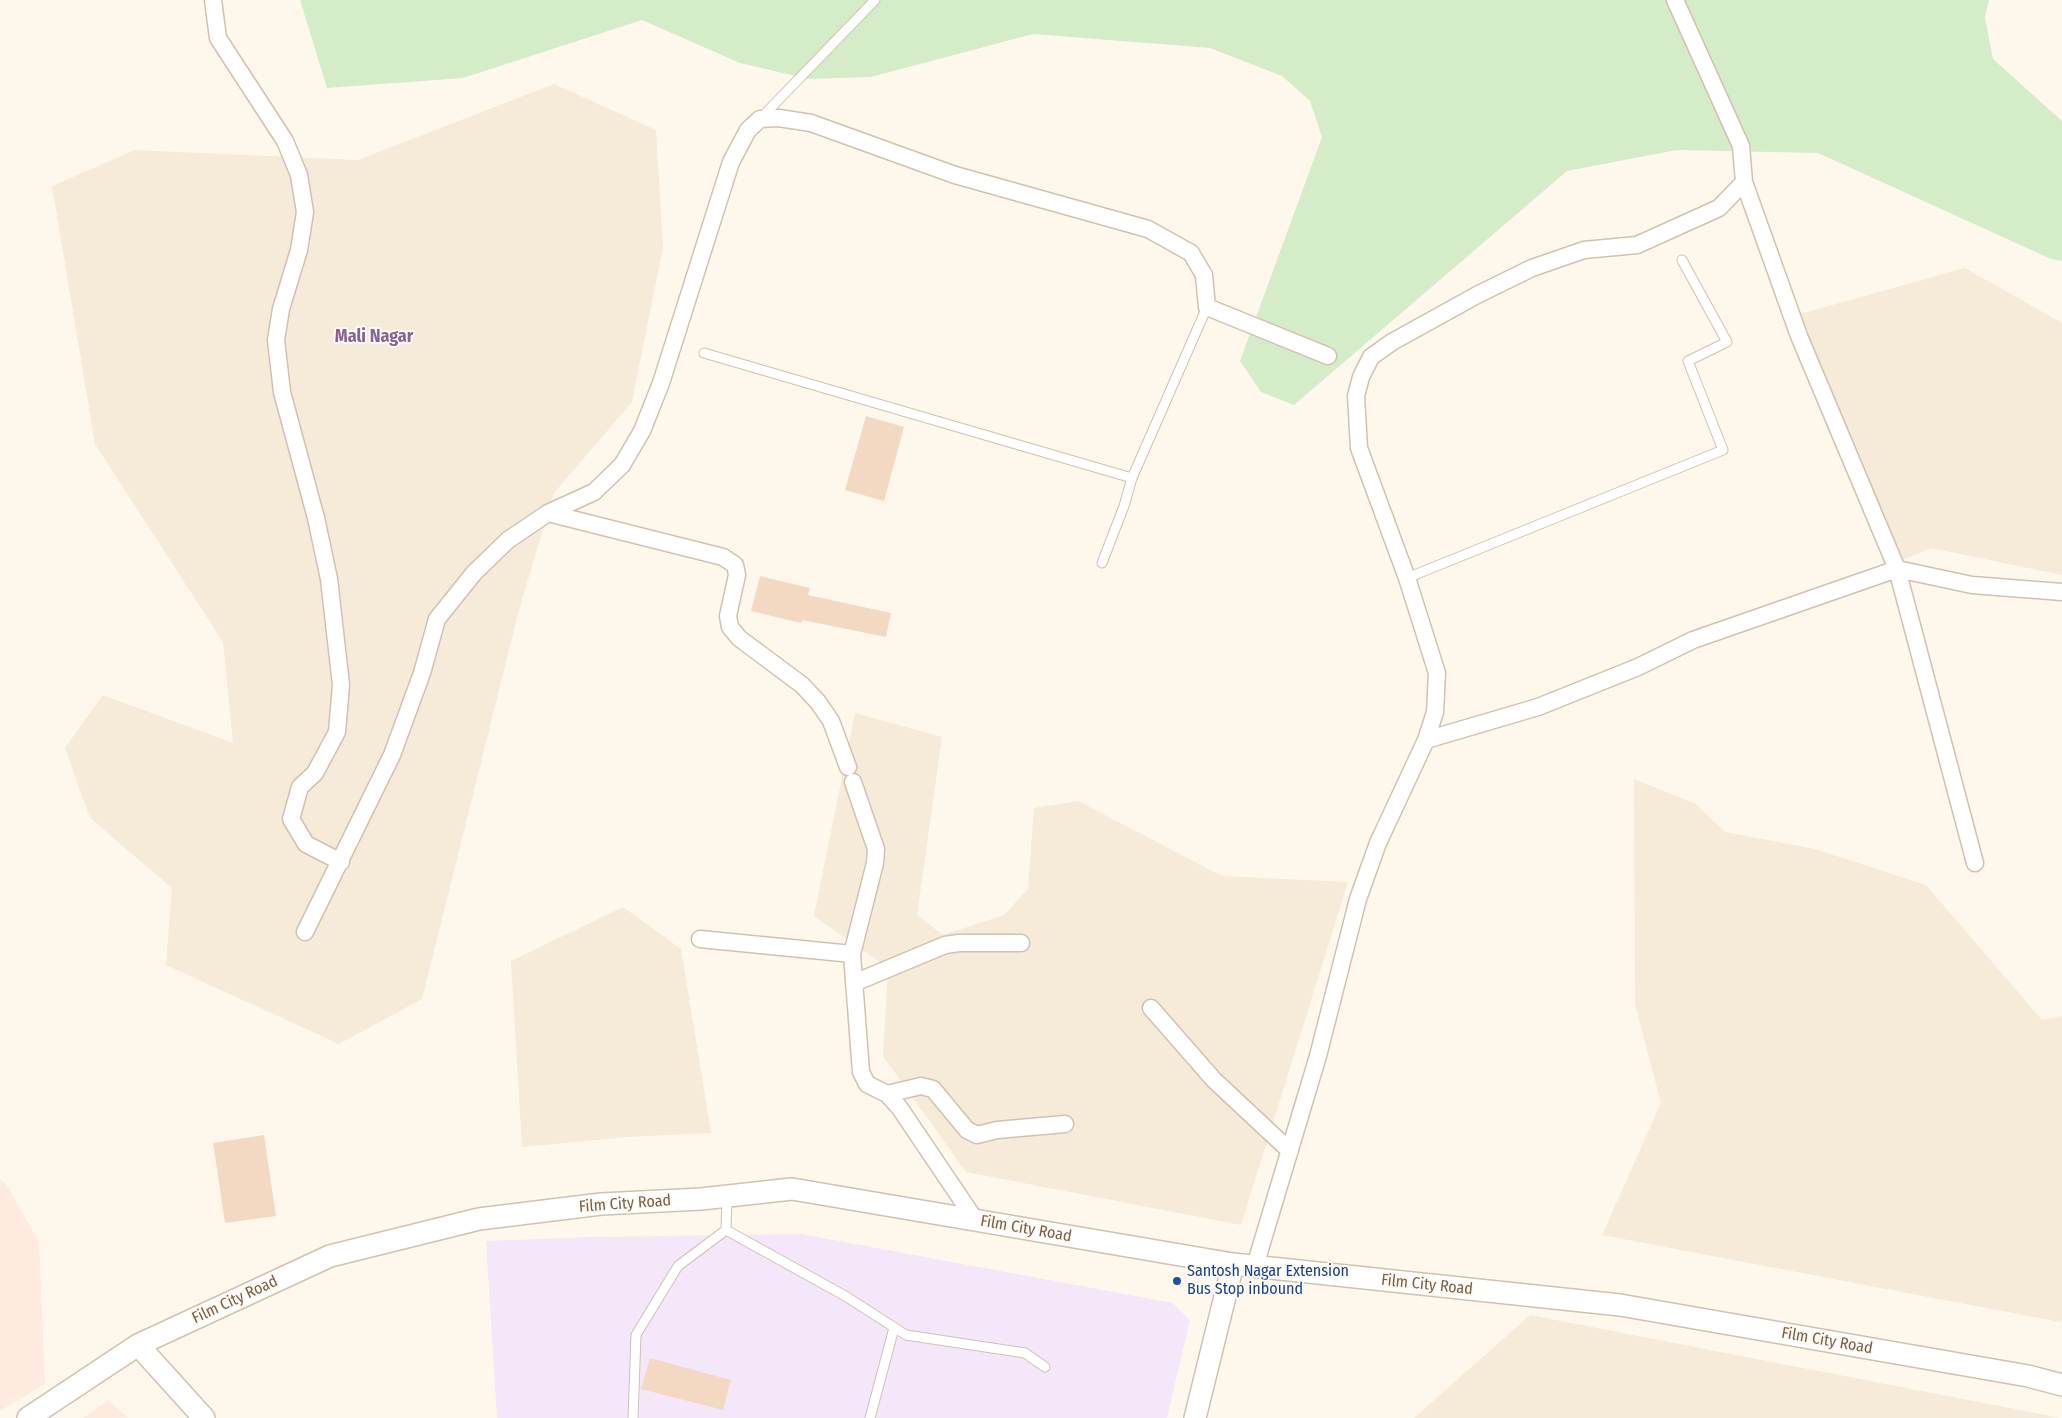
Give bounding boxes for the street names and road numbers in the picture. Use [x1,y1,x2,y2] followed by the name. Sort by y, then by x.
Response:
[578,1191,672,1217] street label: Film City Road
[979,1212,1073,1246] street label: Film City Road
[1380,1271,1474,1299] street label: Film City Road
[189,1272,281,1328] street label: Film City Road
[1780,1324,1874,1358] street label: Film City Road

